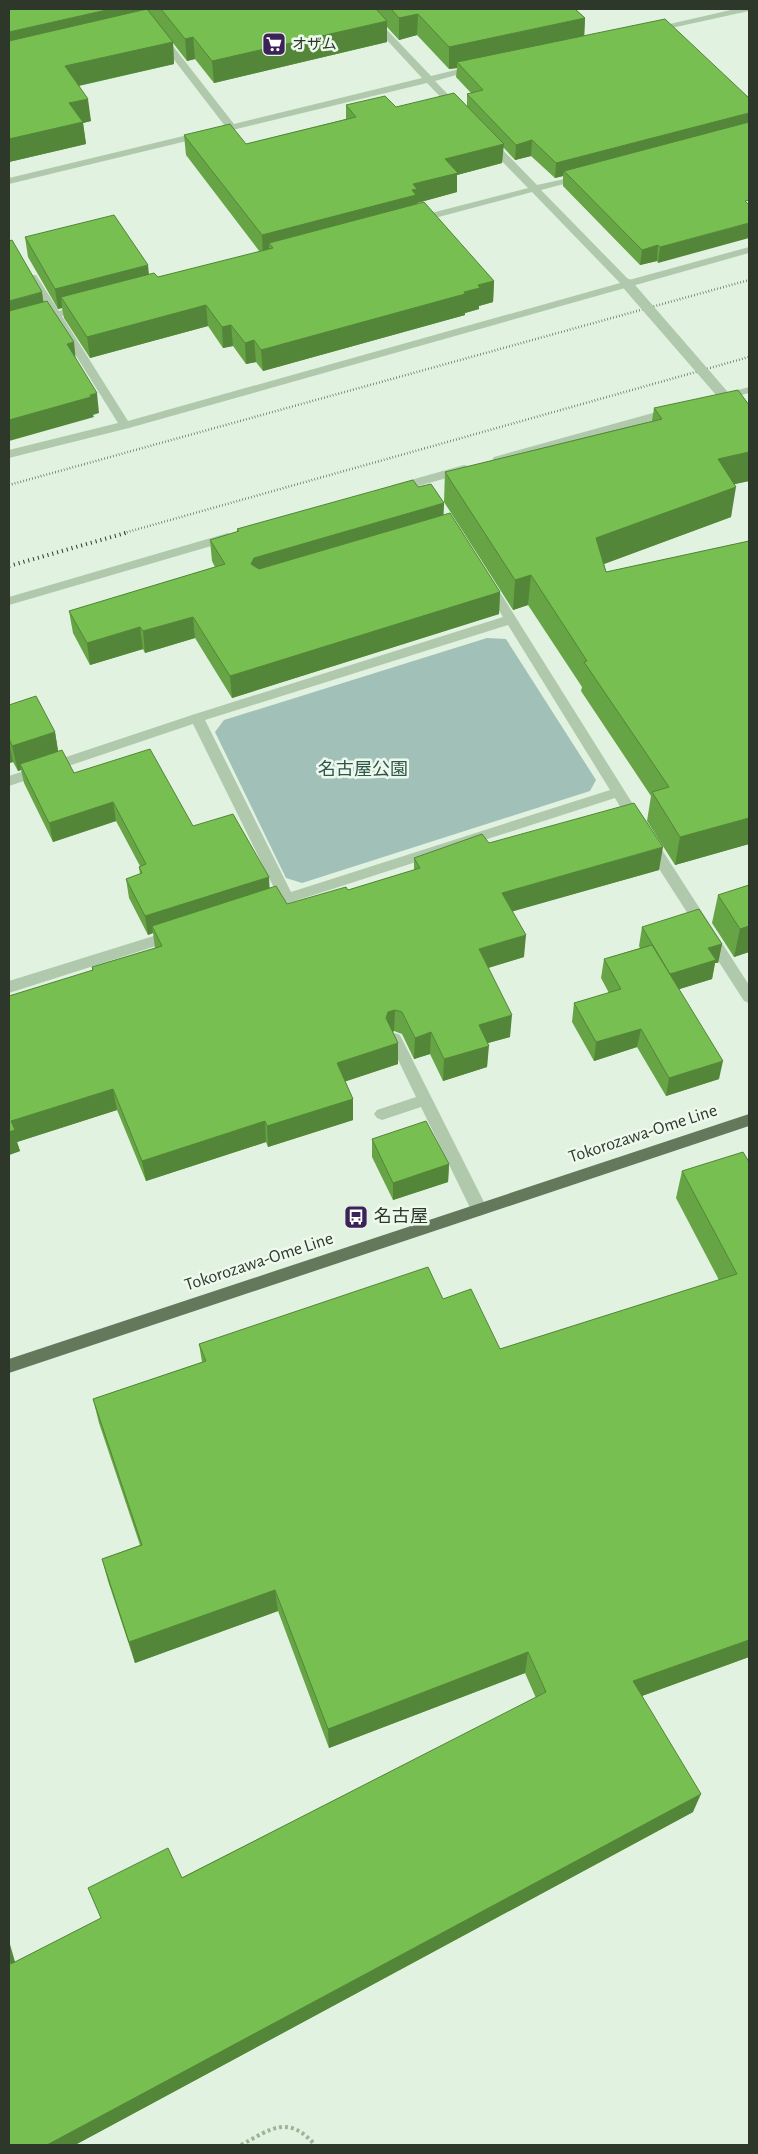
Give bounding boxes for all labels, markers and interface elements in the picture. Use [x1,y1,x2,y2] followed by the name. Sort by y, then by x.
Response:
[261,31,287,57] supermarket icon: オザム
[292,37,337,52] place label: オザム
[318,759,408,779] park label: 名古屋公園
[566,1101,720,1167] street label: Tokorozawa-Ome Line
[343,1204,369,1230] bus stop icon: 名古屋
[374,1206,428,1226] place label: 名古屋
[182,1229,336,1295] street label: Tokorozawa-Ome Line

